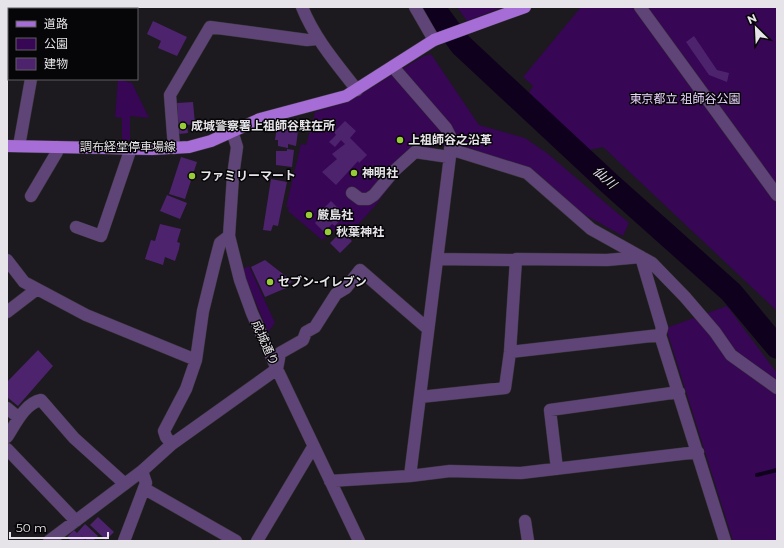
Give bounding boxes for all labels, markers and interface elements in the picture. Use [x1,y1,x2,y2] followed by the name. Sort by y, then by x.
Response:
[8,8,138,80] legend
[736,8,776,48] north arrow
[745,11,759,27] text: N
[44,16,68,31] text: 道路
[44,36,68,51] text: 公園
[44,56,68,71] text: 建物
[629,91,741,106] park label: 東京都立 祖師谷公園
[191,118,335,133] place label: 成城警察署上祖師谷駐在所
[178,121,188,131] marker: 成城警察署上祖師谷駐在所
[408,132,492,147] place label: 上祖師谷之沿革
[395,135,405,145] marker: 上祖師谷之沿革
[80,139,176,154] street label: 調布経堂停車場線
[590,162,621,193] water label: 仙川
[362,165,398,180] place label: 神明社
[200,168,296,183] place label: ファミリーマート
[349,168,359,178] marker: 神明社
[187,171,197,181] marker: ファミリーマート
[317,207,353,222] place label: 厳島社
[304,210,314,220] marker: 厳島社
[336,224,384,239] place label: 秋葉神社
[323,227,333,237] marker: 秋葉神社
[278,274,367,289] place label: セブン-イレブン
[265,277,275,287] marker: セブン-イレブン
[249,318,282,368] street label: 成城通り
[10,514,108,540] scale bar
[16,520,47,535] text: 50 m

